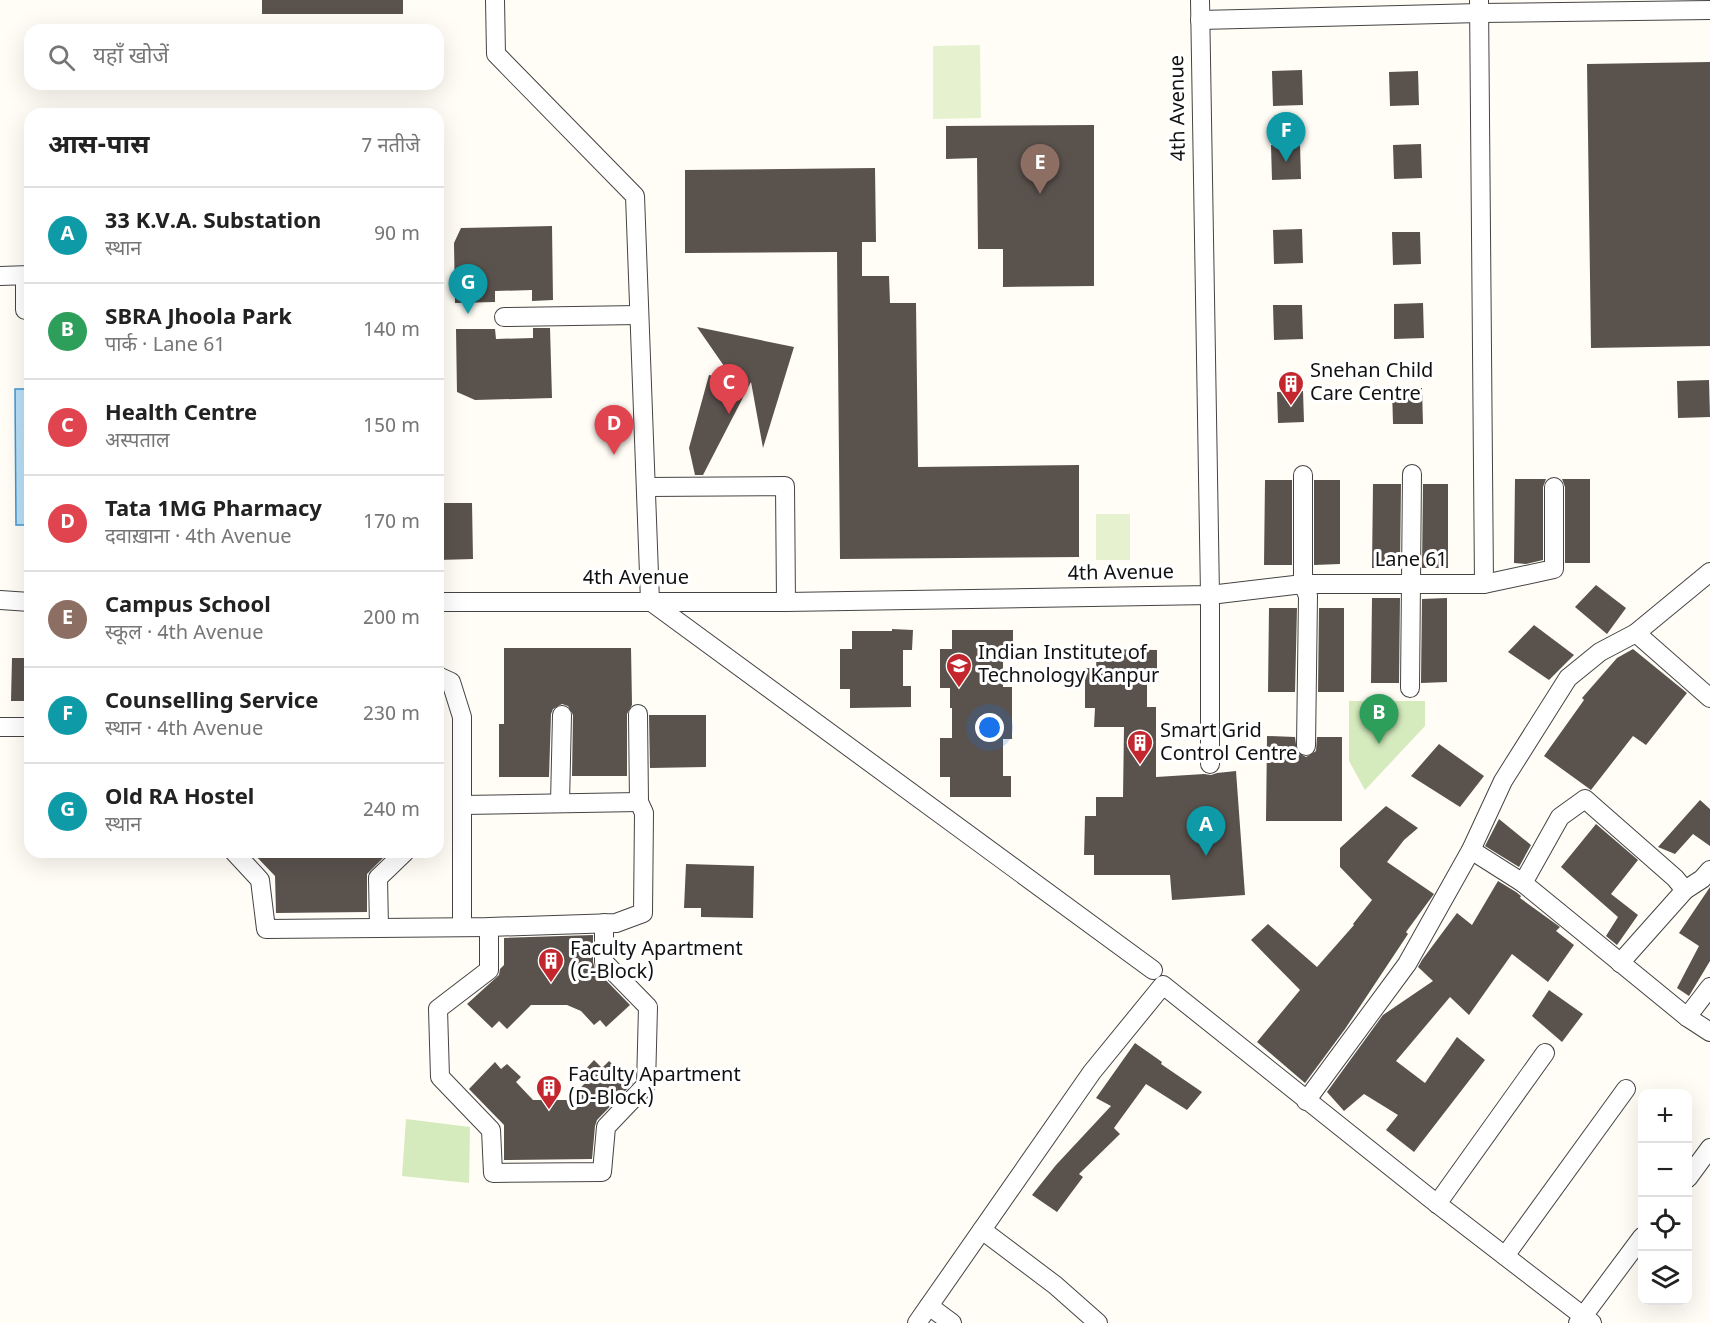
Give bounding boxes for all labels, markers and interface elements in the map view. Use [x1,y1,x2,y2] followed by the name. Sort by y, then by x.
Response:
[24,24,444,90] search box
[45,41,78,74] icon: search
[93,43,169,72] text: यहाँ खोजें
[1165,55,1193,161] street label: 4th Avenue
[1266,112,1306,162] pin: F
[48,130,149,164] text: आस-पास
[361,134,420,160] text: 7 नतीजे
[1020,144,1060,194] pin: E
[105,208,321,237] text: 33 K.V.A. Substation
[61,222,74,248] text: A
[374,222,420,248] text: 90 m
[105,237,141,263] text: स्थान
[448,264,488,314] pin: G
[105,304,292,333] text: SBRA Jhoola Park
[61,318,74,344] text: B
[363,318,420,344] text: 140 m
[105,333,225,359] text: पार्क · Lane 61
[1310,359,1433,408] place label: Snehan Child Care Centre
[710,364,748,414] pin: C
[1276,369,1306,407] building icon: Snehan Child Care Centre
[105,400,257,429] text: Health Centre
[594,406,634,455] pin: D
[61,414,74,440] text: C
[363,414,420,440] text: 150 m
[105,429,170,455] text: अस्पताल
[105,496,322,525] text: Tata 1MG Pharmacy
[60,510,75,536] text: D
[363,510,420,536] text: 170 m
[105,525,292,551] text: दवाख़ाना · 4th Avenue
[1375,548,1447,574] street label: Lane 61
[1068,560,1174,588] street label: 4th Avenue
[583,566,689,592] street label: 4th Avenue
[105,592,271,621] text: Campus School
[62,606,73,632] text: E
[363,606,420,632] text: 200 m
[105,621,263,647] text: स्कूल · 4th Avenue
[978,641,1159,690] place label: Indian Institute of Technology Kanpur
[944,651,974,689] school or university icon: Indian Institute of Technology Kanpur
[105,688,318,717] text: Counselling Service
[1360,694,1398,744] pin: B
[62,702,73,728] text: F
[363,702,420,728] text: 230 m
[975,713,1004,742] your location
[105,717,263,743] text: स्थान · 4th Avenue
[1160,719,1297,768] place label: Smart Grid Control Centre
[1125,728,1155,766] building icon: Smart Grid Control Centre
[105,784,254,813] text: Old RA Hostel
[60,798,75,824] text: G
[363,798,420,824] text: 240 m
[1186,806,1226,856] pin: A
[105,813,141,839] text: स्थान
[570,937,743,986] place label: Faculty Apartment (C-Block)
[536,946,566,984] building icon: Faculty Apartment (C-Block)
[568,1063,741,1112] place label: Faculty Apartment (D-Block)
[534,1073,564,1111] building icon: Faculty Apartment (D-Block)
[1638,1089,1692,1305] map controls
[1638,1089,1692,1143] button: +
[1638,1143,1692,1197] button: −
[1638,1197,1692,1251] button: locate
[1638,1251,1692,1305] button: layers

